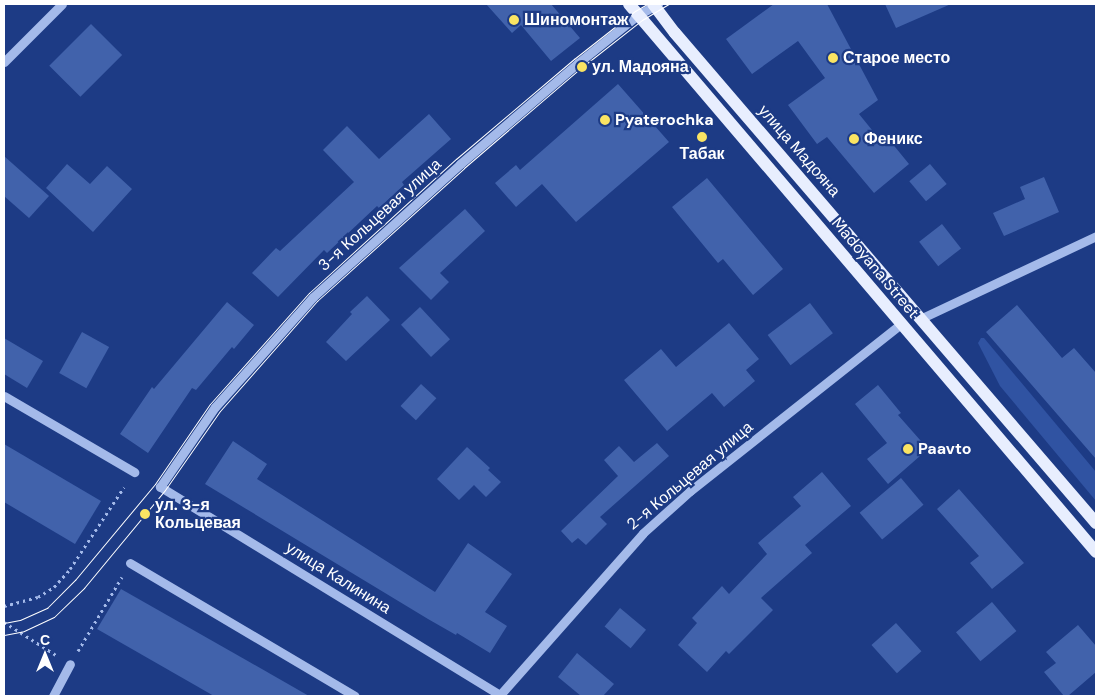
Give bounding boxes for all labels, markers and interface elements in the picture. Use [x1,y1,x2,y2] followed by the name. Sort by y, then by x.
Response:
[524,10,628,30] place label: Шиномонтаж
[508,14,520,26] marker: Шиномонтаж
[843,48,950,68] place label: Старое место
[827,52,839,64] marker: Старое место
[592,57,689,77] place label: ул. Мадояна
[576,61,588,73] marker: ул. Мадояна
[754,101,844,201] street label: улица Мадояна
[615,110,714,130] place label: Pyaterochka
[599,114,611,126] marker: Pyaterochka
[864,129,923,149] place label: Феникс
[696,131,708,143] marker: Табак
[848,133,860,145] marker: Феникс
[679,144,725,164] place label: Табак
[315,155,445,275] street label: 3-я Кольцевая улица
[827,214,923,322] street label: Madoyana Street
[623,418,757,534] street label: 2-я Кольцевая улица
[918,439,972,459] place label: Paavto
[902,443,914,455] marker: Paavto
[155,495,241,533] place label: ул. 3-я Кольцевая
[139,508,151,520] marker: ул. 3-я Кольцевая
[282,538,394,618] street label: улица Калинина
[20,630,70,680] north arrow
[40,631,50,649] text: С

